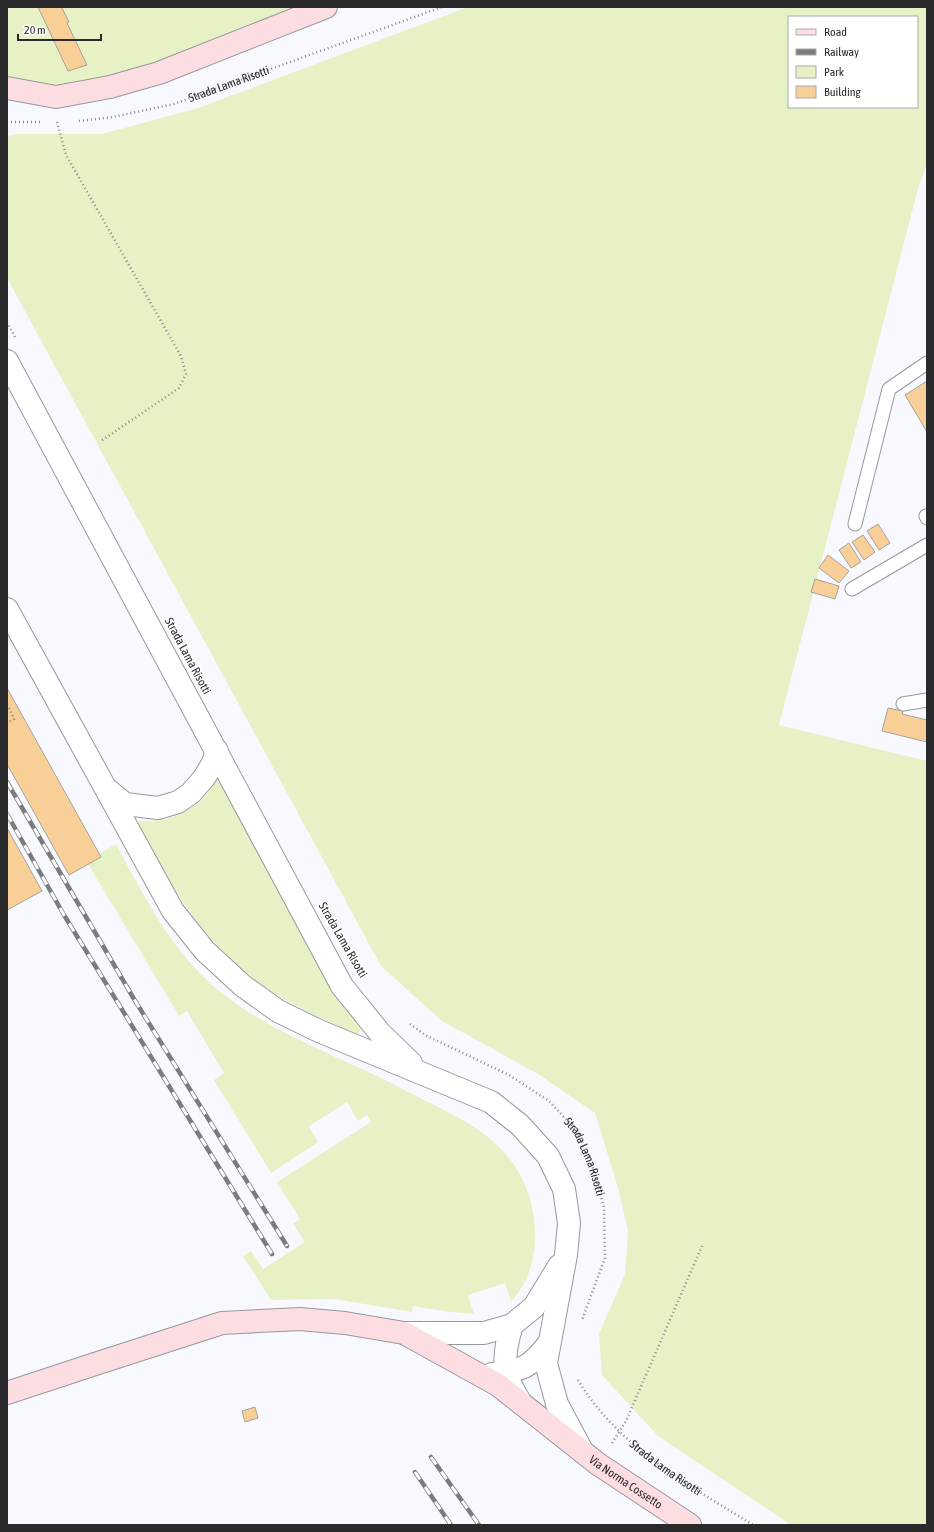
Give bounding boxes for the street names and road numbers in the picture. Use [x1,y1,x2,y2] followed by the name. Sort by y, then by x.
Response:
[187,63,271,105] street label: Strada Lama Risotti
[162,615,214,697] street label: Strada Lama Risotti
[316,900,370,980] street label: Strada Lama Risotti
[561,1115,607,1198] street label: Strada Lama Risotti
[627,1437,704,1498] street label: Strada Lama Risotti
[586,1453,665,1512] street label: Via Norma Cossetto

